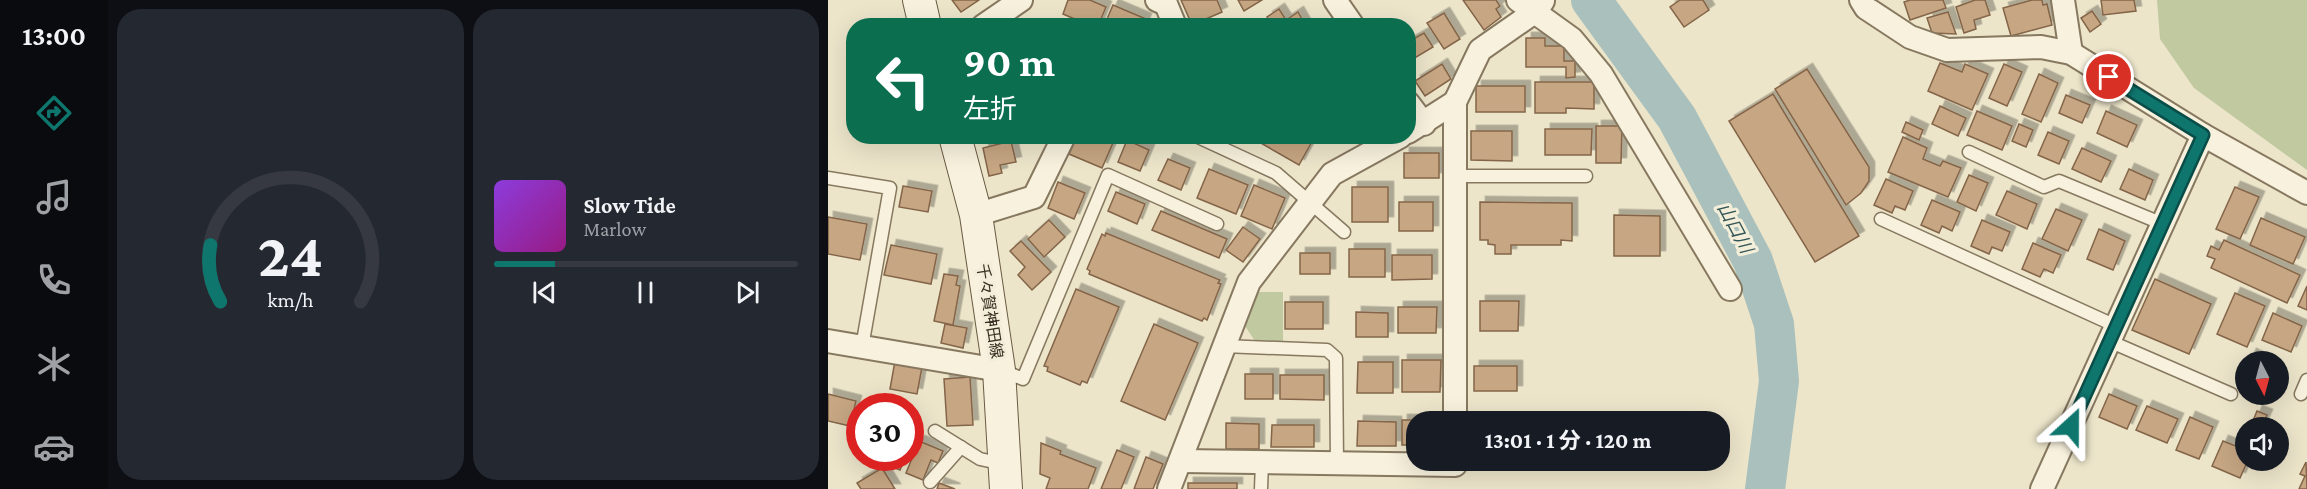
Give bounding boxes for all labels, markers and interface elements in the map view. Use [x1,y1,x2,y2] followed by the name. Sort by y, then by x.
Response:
[22,21,86,51] text: 13:00
[963,38,1055,85] text: 90 m
[864,42,942,120] icon: left
[2083,51,2134,102] pin
[2092,60,2125,93] icon: arrive
[33,92,75,134] icon: directions
[963,94,1017,124] text: 左折
[33,176,75,218] icon: music
[584,193,676,218] text: Slow Tide
[1713,199,1757,258] water label: 山口川
[584,218,646,240] text: Marlow
[258,220,323,289] text: 24
[33,259,75,301] icon: phone
[974,262,1006,360] street label: 千々賀神田線
[528,276,561,309] icon: previous
[629,276,662,309] icon: pause
[731,276,764,309] icon: next
[267,288,314,312] text: km/h
[33,343,75,385] icon: climate
[2235,351,2289,405] north arrow
[2235,351,2289,471] map controls
[846,393,924,471] speed limit sign: 30
[2039,394,2103,458] position arrow
[2235,417,2289,471] button: sound
[33,426,75,468] icon: car
[1485,428,1651,453] text: 13:01 · 1 分 · 120 m

